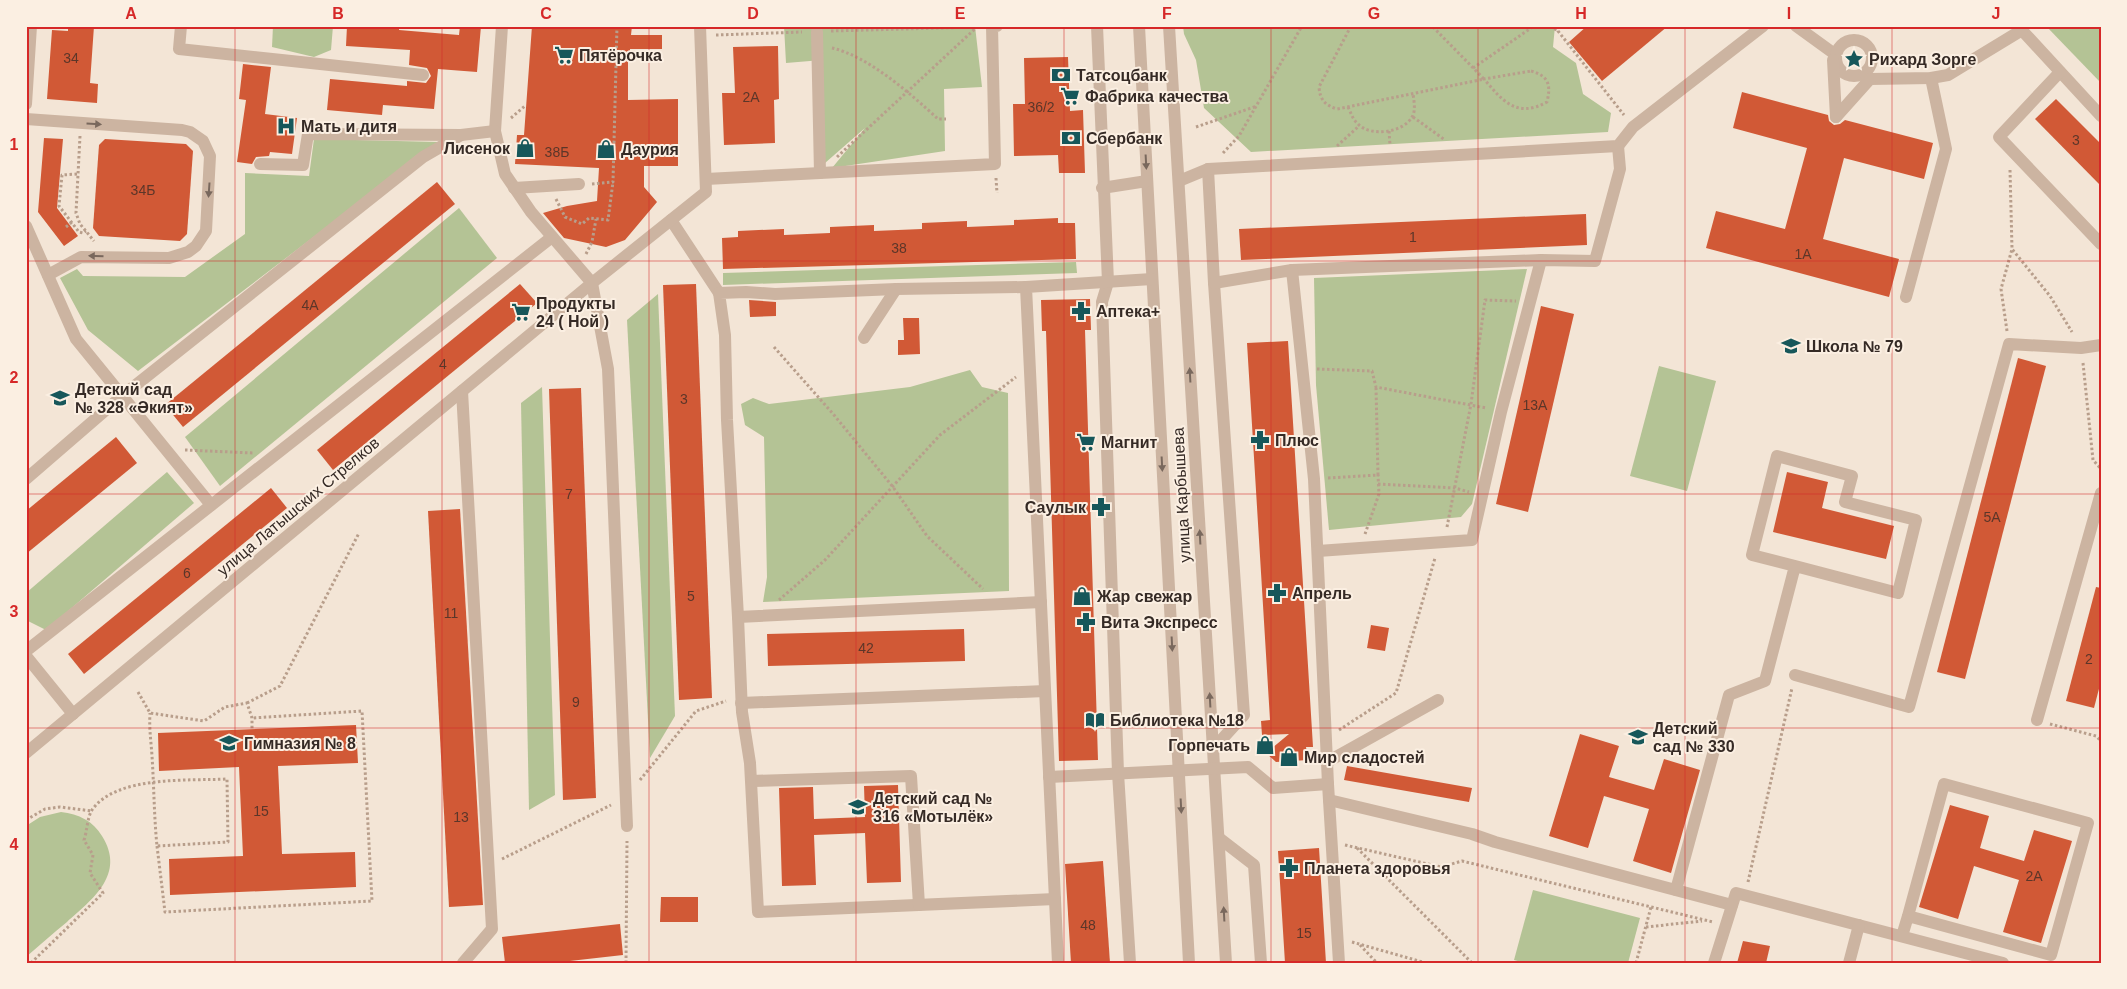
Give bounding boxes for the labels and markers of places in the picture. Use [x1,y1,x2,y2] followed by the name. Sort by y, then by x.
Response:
[553,44,575,66] supermarket icon: Пятёрочка
[579,47,662,64] place label: Пятёрочка
[1843,48,1865,70] place icon: Рихард Зорге
[1869,51,1977,68] place label: Рихард Зорге
[1050,64,1072,86] bank icon: Татсоцбанк
[1076,67,1168,84] place label: Татсоцбанк
[1059,85,1081,107] supermarket icon: Фабрика качества
[1085,88,1228,105] place label: Фабрика качества
[275,115,297,137] hospital icon: Мать и дитя
[301,118,397,135] place label: Мать и дитя
[1060,127,1082,149] bank icon: Сбербанк
[1086,130,1163,147] place label: Сбербанк
[514,137,536,159] shop icon: Лисенок
[595,138,617,160] shop icon: Даурия
[444,140,511,157] place label: Лисенок
[621,141,679,158] place label: Даурия
[536,295,616,330] place label: Продукты 24 ( Ной )
[1070,300,1092,322] pharmacy icon: Аптека+
[510,301,532,323] supermarket icon: Продукты 24 ( Ной )
[1096,303,1160,320] place label: Аптека+
[1780,335,1802,357] school or university icon: Школа № 79
[1806,338,1903,355] place label: Школа № 79
[75,381,193,416] place label: Детский сад № 328 «Әкият»
[49,387,71,409] school or university icon: Детский сад № 328 «Әкият»
[1249,429,1271,451] pharmacy icon: Плюс
[1075,431,1097,453] supermarket icon: Магнит
[1275,432,1319,449] place label: Плюс
[1101,434,1158,451] place label: Магнит
[1090,496,1112,518] pharmacy icon: Саулык
[1025,499,1087,516] place label: Саулык
[1266,582,1288,604] pharmacy icon: Апрель
[1071,585,1093,607] shop icon: Жар свежар
[1292,585,1352,602] place label: Апрель
[1096,588,1192,605] place label: Жар свежар
[1075,611,1097,633] pharmacy icon: Вита Экспресс
[1101,614,1218,631] place label: Вита Экспресс
[1084,709,1106,731] library icon: Библиотека №18
[1110,712,1244,729] place label: Библиотека №18
[1653,720,1735,755] place label: Детский сад № 330
[1627,726,1649,748] school or university icon: Детский сад № 330
[218,732,240,754] school or university icon: Гимназия № 8
[1254,734,1276,756] shop icon: Горпечать
[244,735,356,752] place label: Гимназия № 8
[1168,737,1250,754] place label: Горпечать
[1278,746,1300,768] shop icon: Мир сладостей
[1304,749,1425,766] place label: Мир сладостей
[873,790,993,825] place label: Детский сад № 316 «Мотылёк»
[847,796,869,818] school or university icon: Детский сад № 316 «Мотылёк»
[1278,857,1300,879] pharmacy icon: Планета здоровья
[1304,860,1451,877] place label: Планета здоровья

